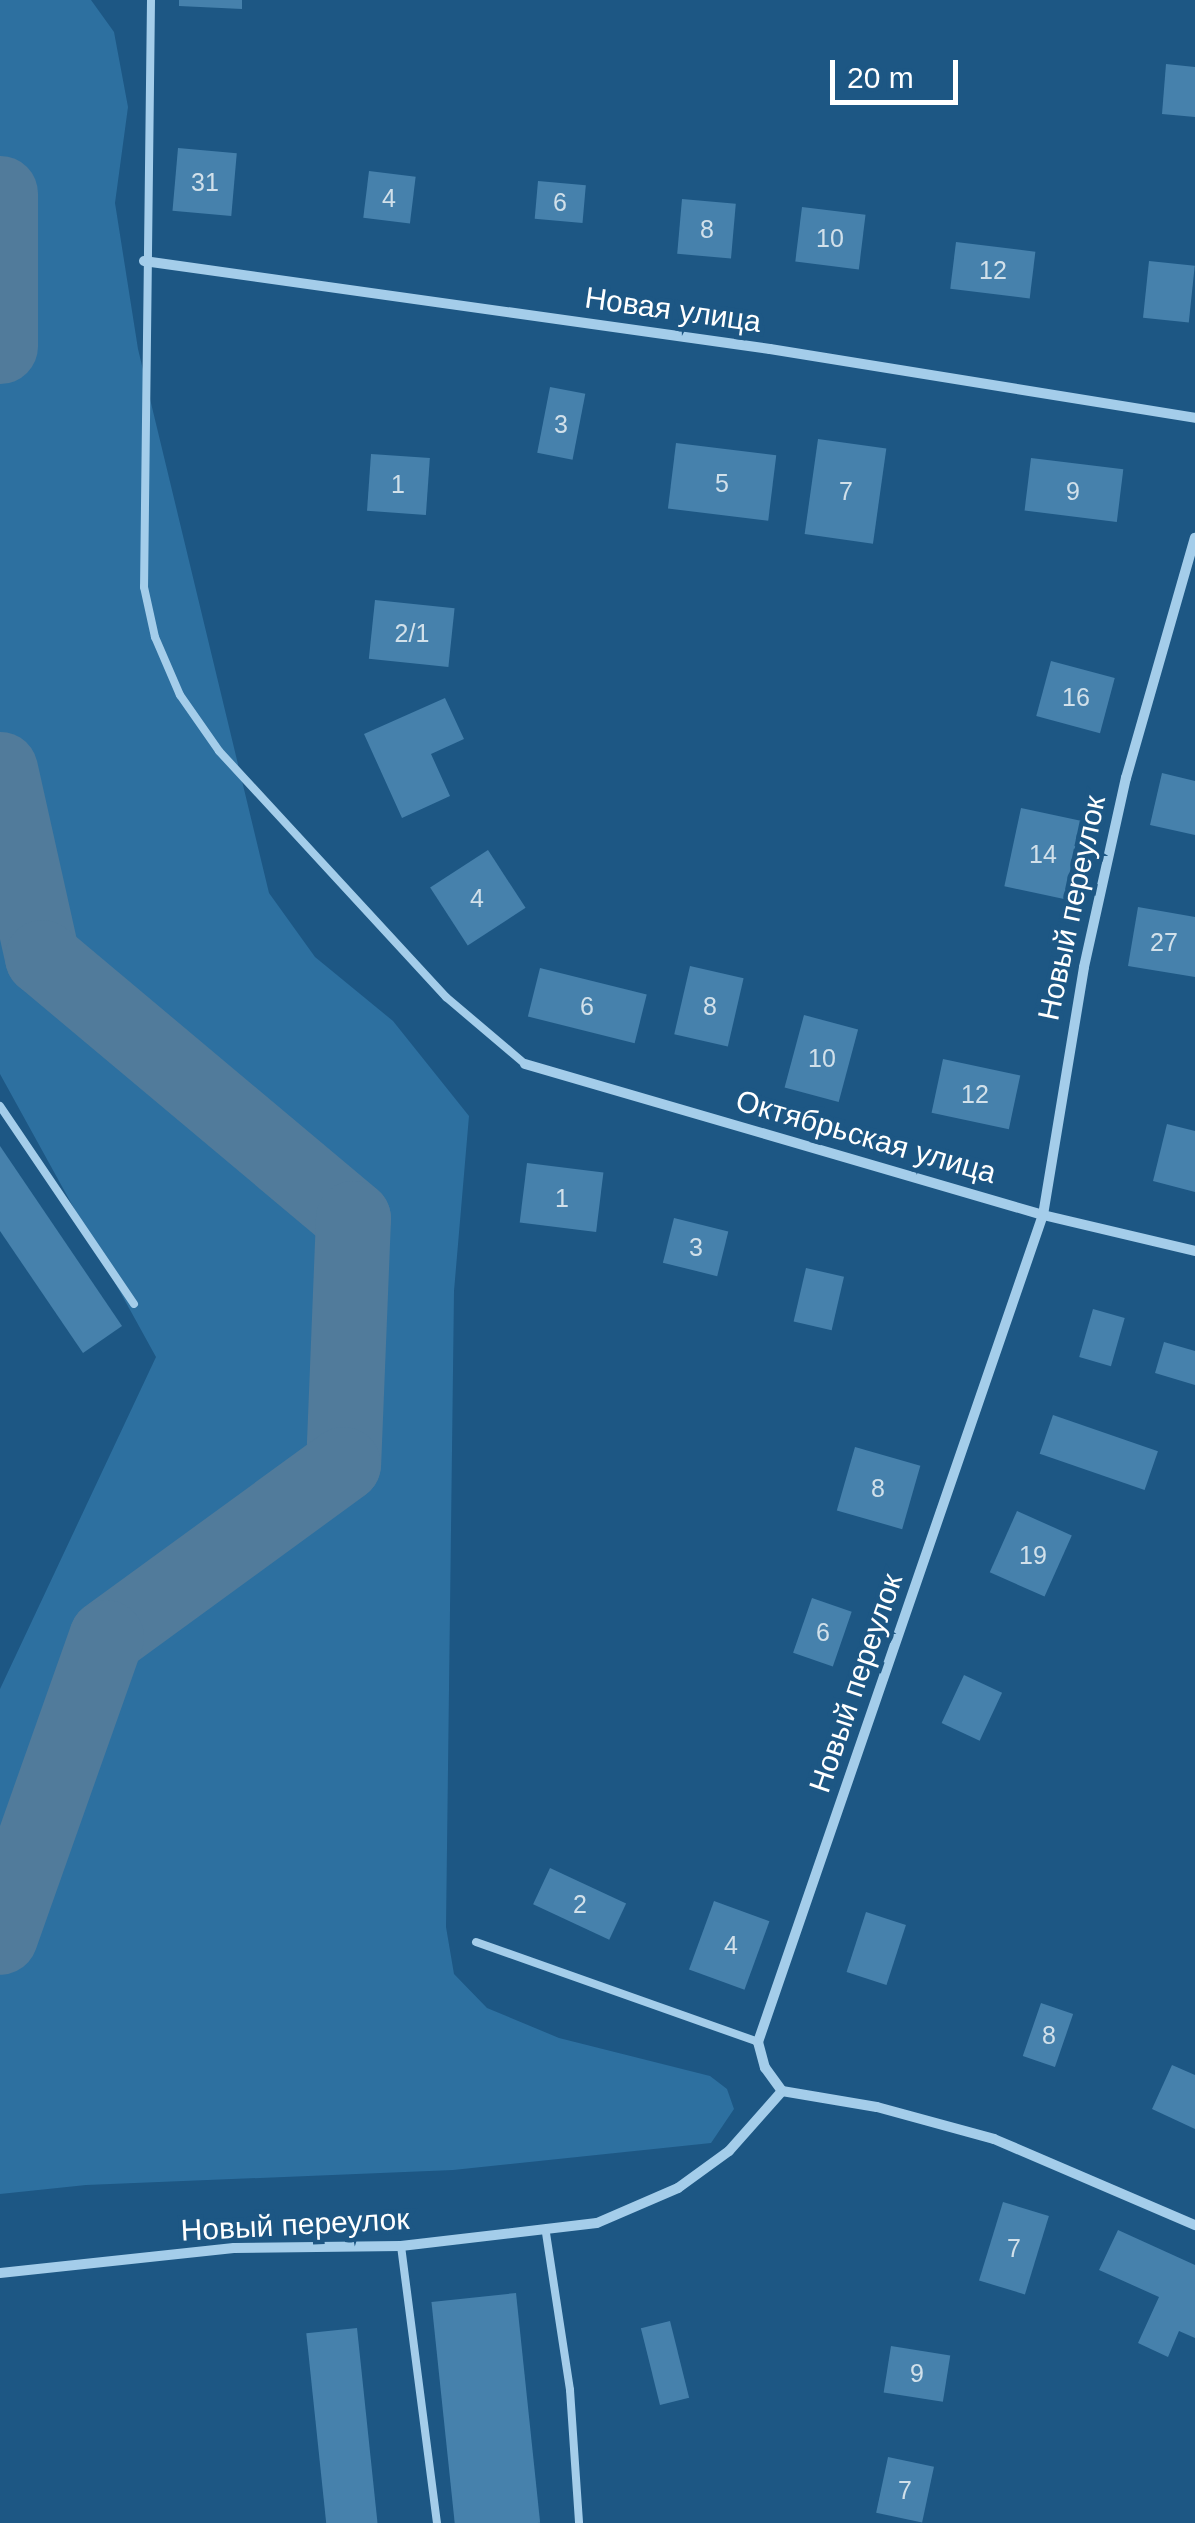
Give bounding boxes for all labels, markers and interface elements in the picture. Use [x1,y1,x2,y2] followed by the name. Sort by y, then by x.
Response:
[835,40,962,102] scale bar
[847,61,914,94] text: 20 m
[191,167,219,197] house number: 31
[382,183,396,213] house number: 4
[553,187,567,217] house number: 6
[700,214,714,244] house number: 8
[816,223,844,253] house number: 10
[979,255,1007,285] house number: 12
[583,280,763,340] street label: Новая улица
[554,409,568,439] house number: 3
[715,468,729,498] house number: 5
[391,469,405,499] house number: 1
[839,476,853,506] house number: 7
[1066,476,1080,506] house number: 9
[395,618,429,648] house number: 2/1
[1062,682,1090,712] house number: 16
[1031,792,1113,1024] street label: Новый переулок
[1029,839,1057,869] house number: 14
[470,883,484,913] house number: 4
[1150,927,1178,957] house number: 27
[580,991,594,1021] house number: 6
[703,991,717,1021] house number: 8
[808,1043,836,1073] house number: 10
[961,1079,989,1109] house number: 12
[732,1083,1000,1191] street label: Октябрьская улица
[555,1183,569,1213] house number: 1
[689,1232,703,1262] house number: 3
[871,1473,885,1503] house number: 8
[1019,1540,1047,1570] house number: 19
[802,1569,910,1797] street label: Новый переулок
[816,1617,830,1647] house number: 6
[573,1889,587,1919] house number: 2
[724,1930,738,1960] house number: 4
[1042,2020,1056,2050] house number: 8
[180,2201,410,2249] street label: Новый переулок
[1007,2233,1021,2263] house number: 7
[910,2358,924,2388] house number: 9
[898,2475,912,2505] house number: 7

